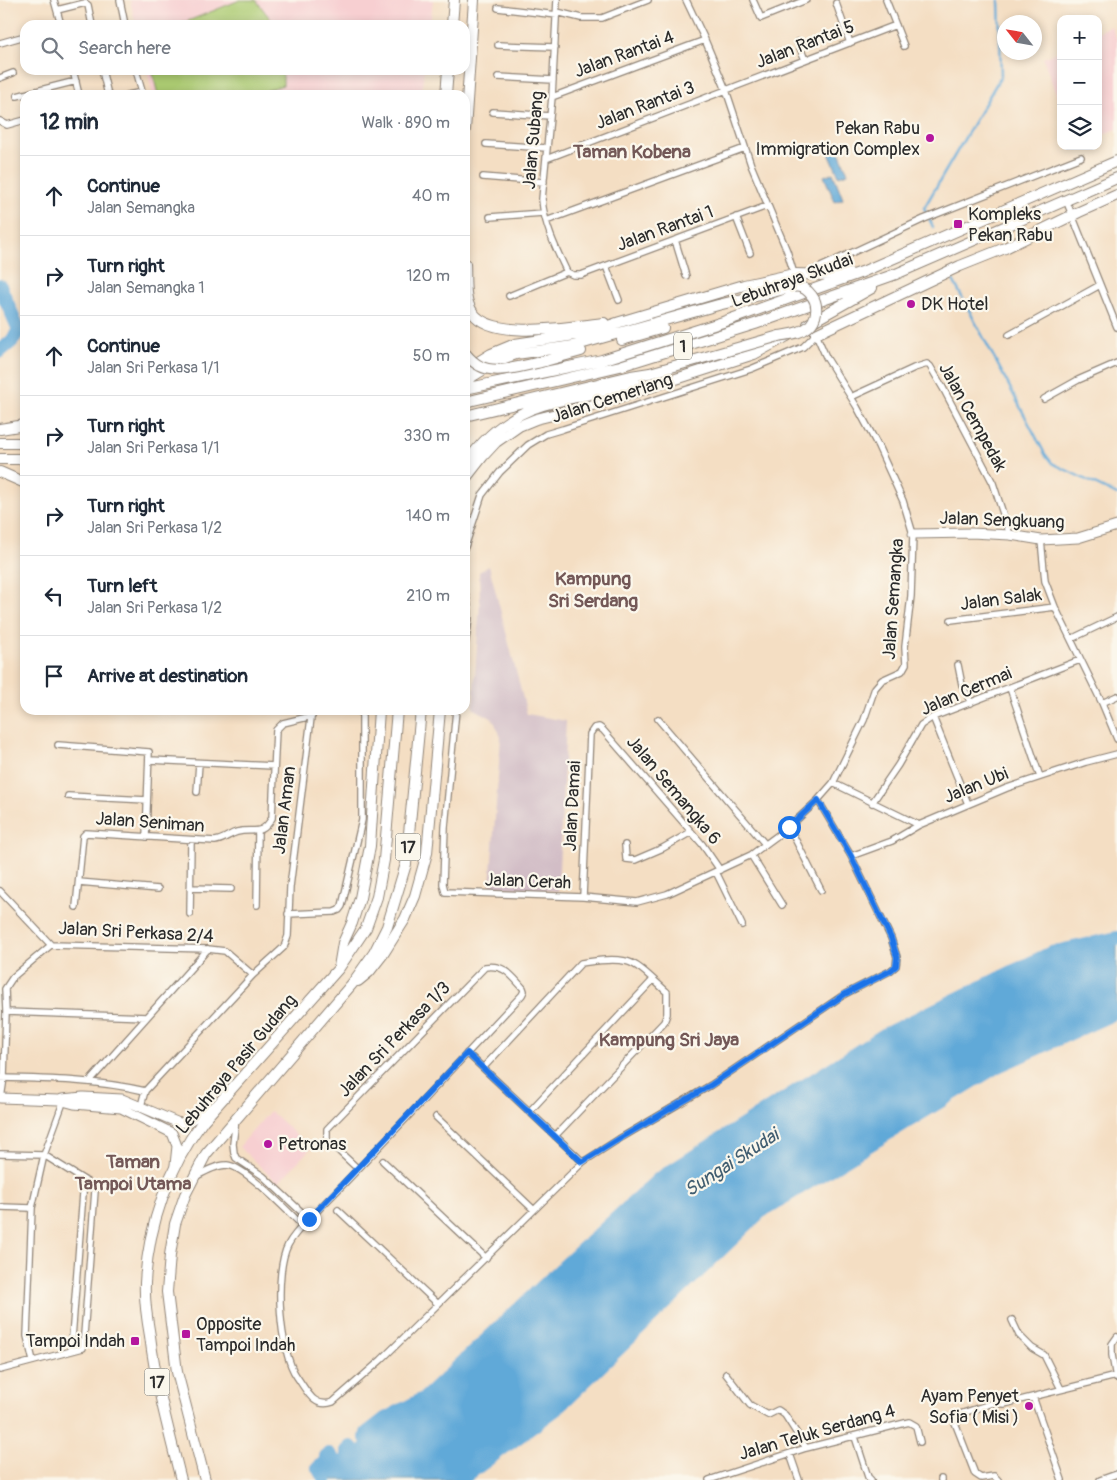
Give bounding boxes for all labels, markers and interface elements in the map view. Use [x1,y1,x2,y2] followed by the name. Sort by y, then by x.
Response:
[753,15,858,74] street label: Jalan Rantai 5
[997,15,1042,60] north arrow
[1057,15,1102,150] map controls
[1057,15,1102,60] button: +
[20,20,470,75] search box
[571,26,678,83] street label: Jalan Rantai 4
[38,34,66,62] icon: search
[78,36,171,60] text: Search here
[1057,60,1102,105] button: −
[592,76,698,135] street label: Jalan Rantai 3
[518,90,549,190] street label: Jalan Subang
[1057,105,1102,150] button: layers
[40,109,99,136] text: 12 min
[361,113,450,133] text: Walk · 890 m
[756,117,920,161] place label: Pekan Rabu Immigration Complex
[924,132,936,144] marker: Pekan Rabu Immigration Complex
[572,140,691,164] district label: Taman Kobena
[87,174,160,198] text: Continue
[40,182,68,210] icon: ahead
[412,186,450,206] text: 40 m
[87,198,195,218] text: Jalan Semangka
[614,200,717,257] street label: Jalan Rantai 1
[968,203,1053,247] place label: Kompleks Pekan Rabu
[952,218,964,230] marker: Kompleks Pekan Rabu
[728,248,856,313] street label: Lebuhraya Skudai
[87,254,165,278] text: Turn right
[40,262,68,290] icon: right
[406,266,450,286] text: 120 m
[87,278,205,298] text: Jalan Semangka 1
[921,293,989,316] place label: DK Hotel
[905,298,917,310] marker: DK Hotel
[674,332,692,360] road number: 1
[87,334,160,358] text: Continue
[40,342,68,370] icon: ahead
[413,346,450,366] text: 50 m
[87,358,220,378] text: Jalan Sri Perkasa 1/1
[933,359,1012,476] street label: Jalan Cempedak
[549,368,675,429] street label: Jalan Cemerlang
[87,414,165,438] text: Turn right
[40,422,68,450] icon: right
[404,426,450,446] text: 330 m
[87,438,220,458] text: Jalan Sri Perkasa 1/1
[87,494,165,518] text: Turn right
[40,502,68,530] icon: right
[406,506,450,526] text: 140 m
[939,507,1065,534] street label: Jalan Sengkuang
[87,518,222,538] text: Jalan Sri Perkasa 1/2
[878,538,909,660] street label: Jalan Semangka
[548,567,638,613] district label: Kampung Sri Serdang
[87,574,157,598] text: Turn left
[40,582,68,610] icon: left
[959,583,1044,616] street label: Jalan Salak
[406,586,450,606] text: 210 m
[87,598,222,618] text: Jalan Sri Perkasa 1/2
[40,662,68,690] icon: arrive
[917,662,1015,721] street label: Jalan Cermai
[87,664,248,688] text: Arrive at destination
[621,731,726,850] street label: Jalan Semangka 6
[559,760,586,852] street label: Jalan Damai
[941,762,1012,809] street label: Jalan Ubi
[268,765,301,855] street label: Jalan Aman
[95,807,205,838] street label: Jalan Seniman
[778,816,801,839] route start
[396,834,420,860] road number: 17
[484,868,572,895] street label: Jalan Cerah
[58,917,215,948] street label: Jalan Sri Perkasa 2/4
[333,977,456,1102] street label: Jalan Sri Perkasa 1/3
[171,989,302,1139] street label: Lebuhraya Pasir Gudang
[599,1028,739,1052] district label: Kampung Sri Jaya
[680,1122,785,1202] water label: Sungai Skudai
[278,1133,346,1156] place label: Petronas
[262,1138,274,1150] marker: Petronas
[74,1150,191,1196] district label: Taman Tampoi Utama
[298,1208,321,1231] route end
[196,1313,295,1357] place label: Opposite Tampoi Indah
[180,1328,192,1340] marker: Opposite Tampoi Indah
[26,1330,125,1353] place label: Tampoi Indah
[129,1335,141,1347] marker: Tampoi Indah
[144,1368,170,1395] road number: 17
[920,1385,1020,1429] place label: Ayam Penyet Sofia ( Misi )
[736,1399,898,1466] street label: Jalan Teluk Serdang 4
[1023,1400,1035,1412] marker: Ayam Penyet Sofia ( Misi )

